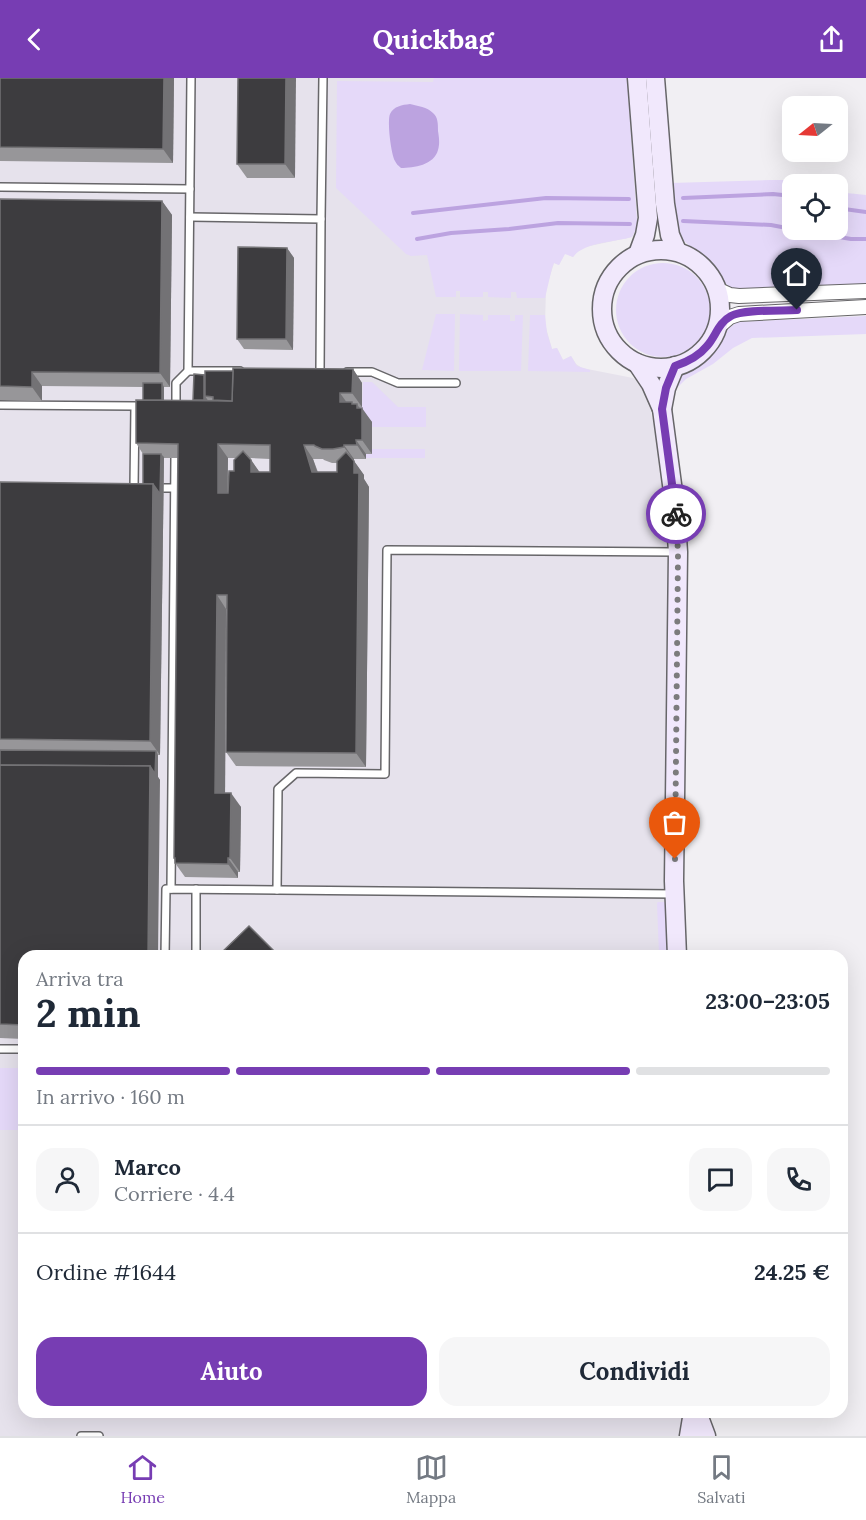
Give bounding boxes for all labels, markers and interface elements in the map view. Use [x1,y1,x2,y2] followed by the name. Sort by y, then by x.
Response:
[373,22,494,56] text: Quickbag
[18,23,51,56] icon: back
[815,23,848,56] icon: share
[782,96,848,162] north arrow
[782,96,848,240] map controls
[782,174,848,240] button: locate
[771,248,822,310] pin
[780,257,813,290] icon: home
[646,484,706,544] courier
[660,498,693,531] icon: bike
[649,797,700,859] pin
[658,806,691,839] icon: bag
[36,966,124,991] text: Arriva tra
[705,987,830,1015] text: 23:00–23:05
[36,988,141,1038] text: 2 min
[36,1084,185,1109] text: In arrivo · 160 m
[36,1148,99,1211] button: person
[689,1148,752,1211] button: chat
[767,1148,830,1211] button: phone
[114,1153,181,1181] text: Marco
[114,1181,235,1206] text: Corriere · 4.4
[36,1258,176,1286] text: Ordine #1644
[754,1258,830,1286] text: 24.25 €
[36,1337,427,1406] button: Aiuto
[439,1337,830,1406] button: Condividi
[120,1451,165,1507] tab: Home
[406,1451,456,1507] tab: Mappa
[697,1451,746,1507] tab: Salvati

